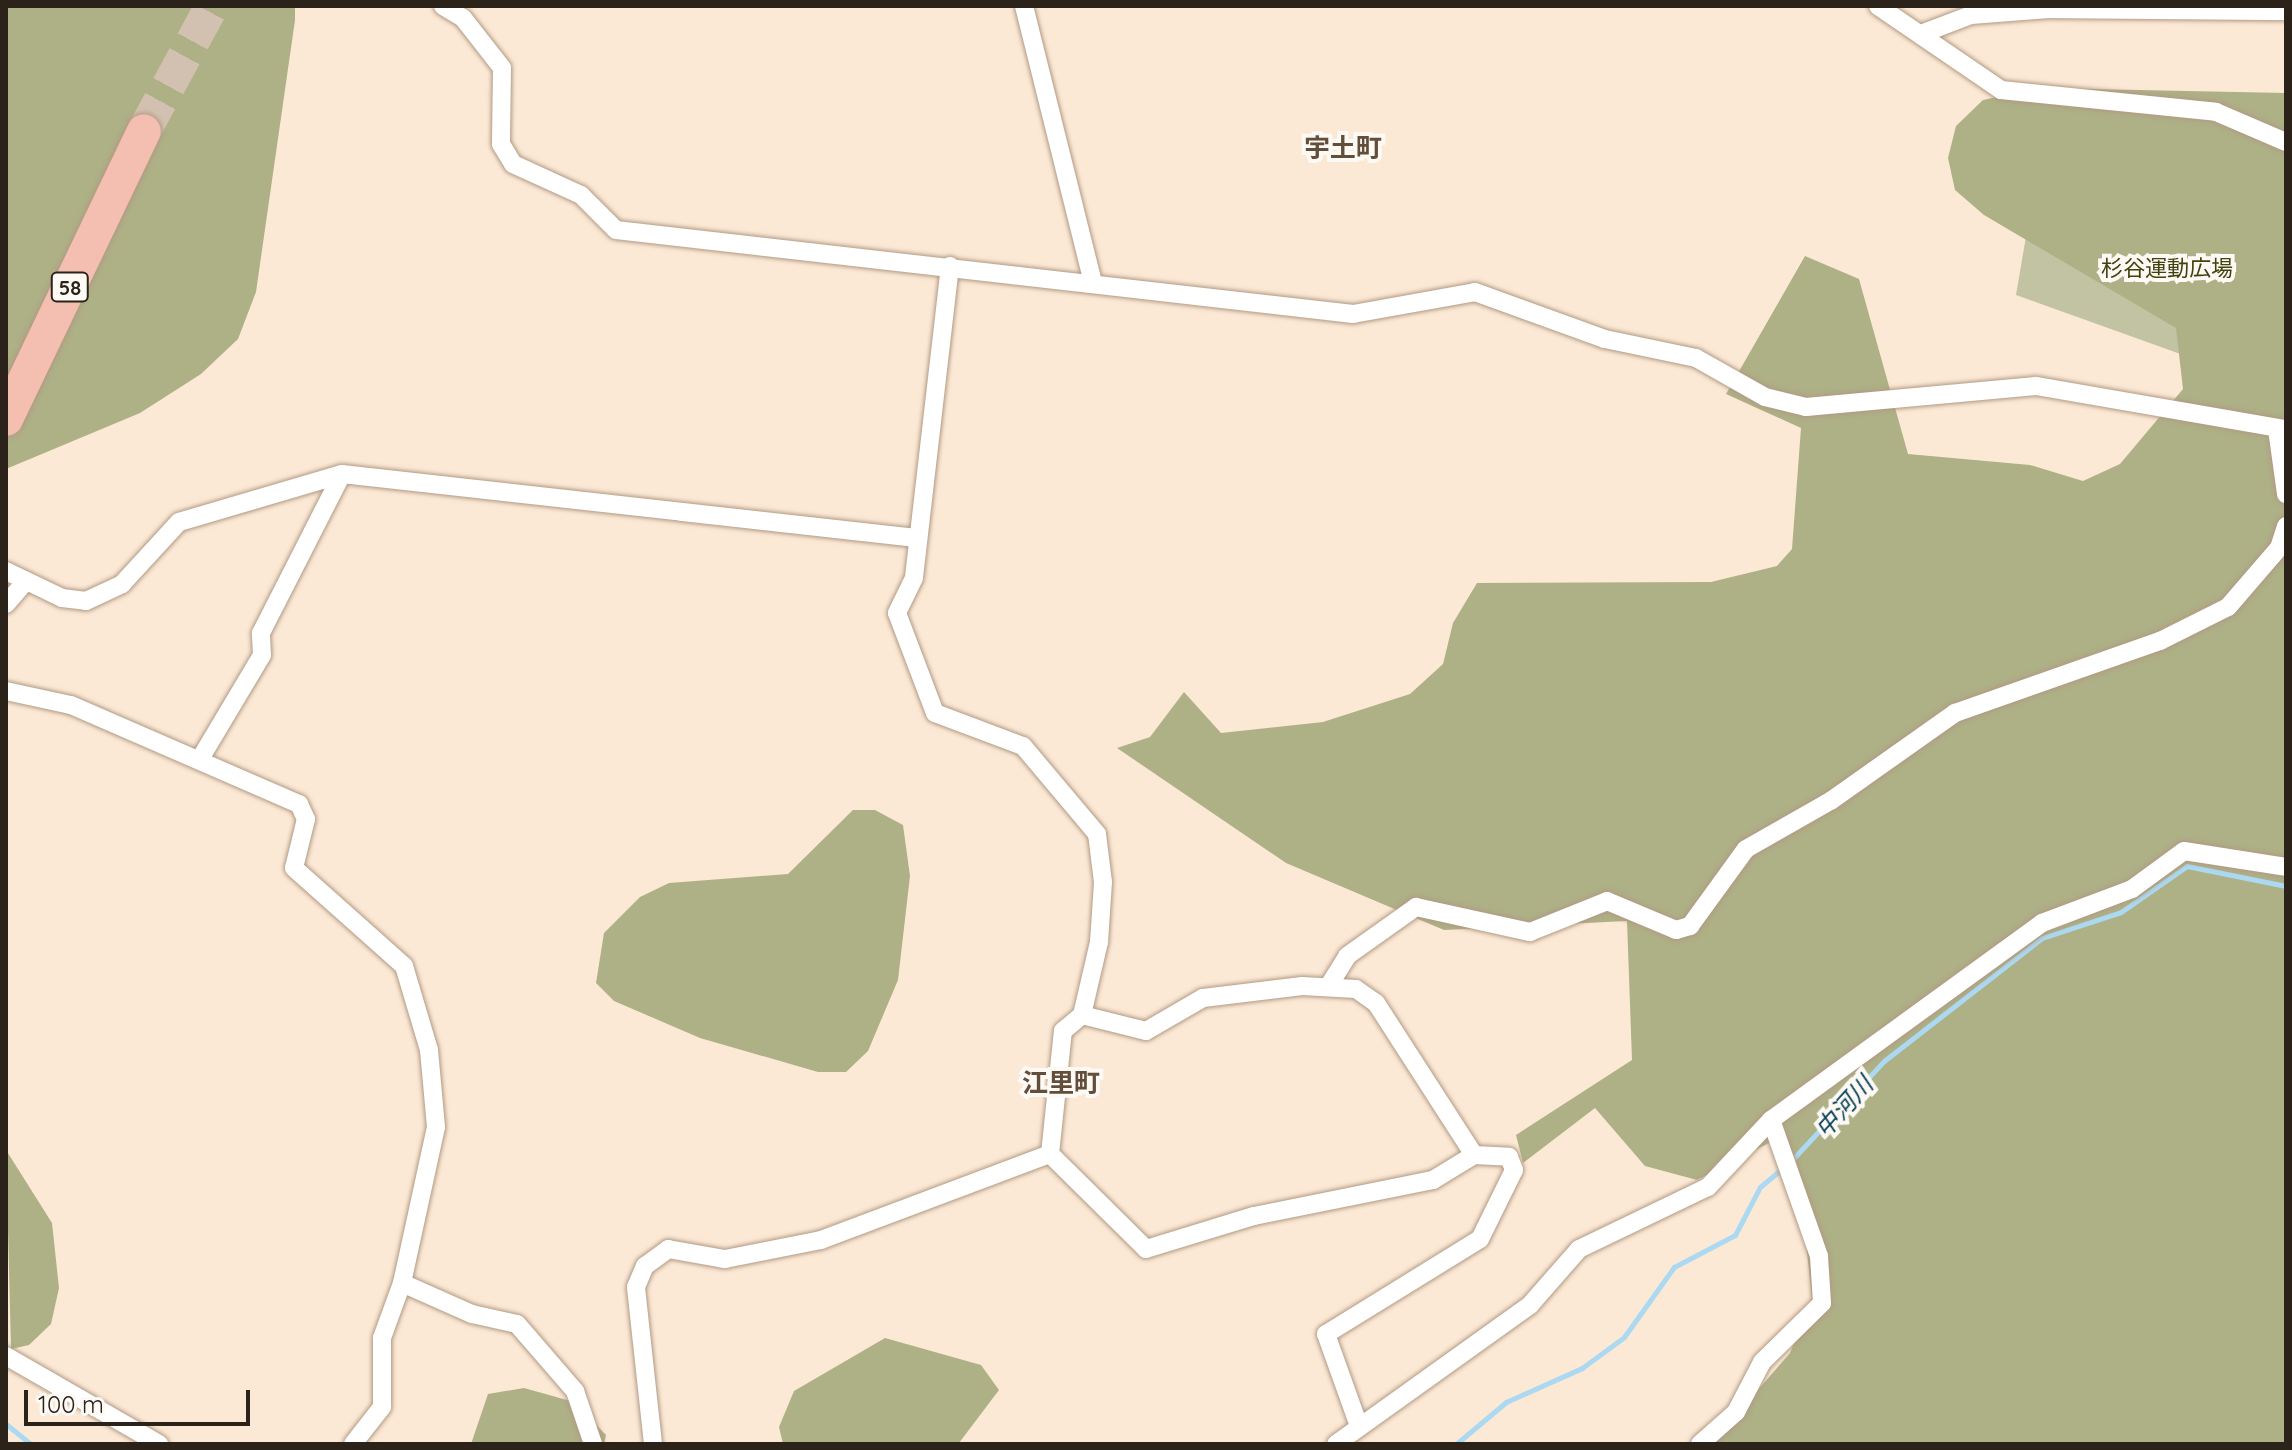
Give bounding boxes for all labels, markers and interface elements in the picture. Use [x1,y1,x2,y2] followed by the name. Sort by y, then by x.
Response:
[1304,132,1382,164] district label: 宇土町
[2101,256,2233,282] park label: 杉谷運動広場
[50,271,90,303] road number: 58
[1022,1067,1100,1099] district label: 江里町
[1809,1071,1879,1143] water label: 中河川
[28,1374,254,1424] scale bar
[38,1389,104,1419] text: 100 m

